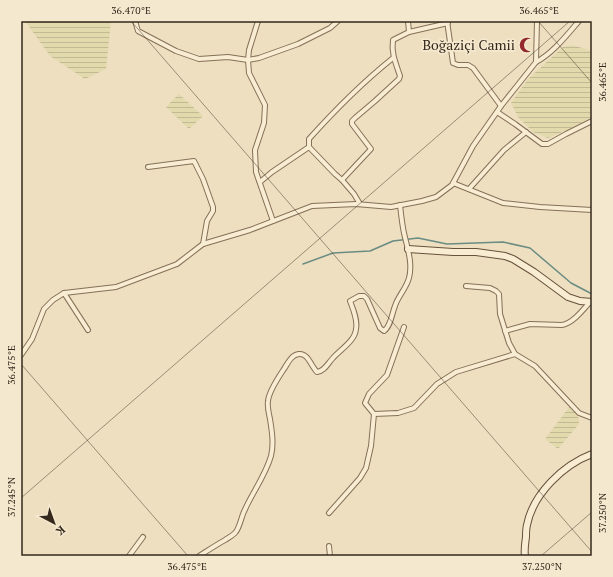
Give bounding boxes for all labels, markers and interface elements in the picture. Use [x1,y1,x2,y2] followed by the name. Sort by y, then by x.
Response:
[111,4,151,17] text: 36.470°E
[519,4,559,17] text: 36.465°E
[422,35,515,54] place label: Boğaziçi Camii
[518,36,536,54] mosque icon: Boğaziçi Camii
[596,62,609,102] text: 36.465°E
[5,345,18,385] text: 36.475°E
[5,476,18,517] text: 37.245°N
[596,492,609,533] text: 37.250°N
[34,503,74,543] north arrow
[53,523,68,539] text: K
[167,560,207,573] text: 36.475°E
[522,560,563,573] text: 37.250°N

